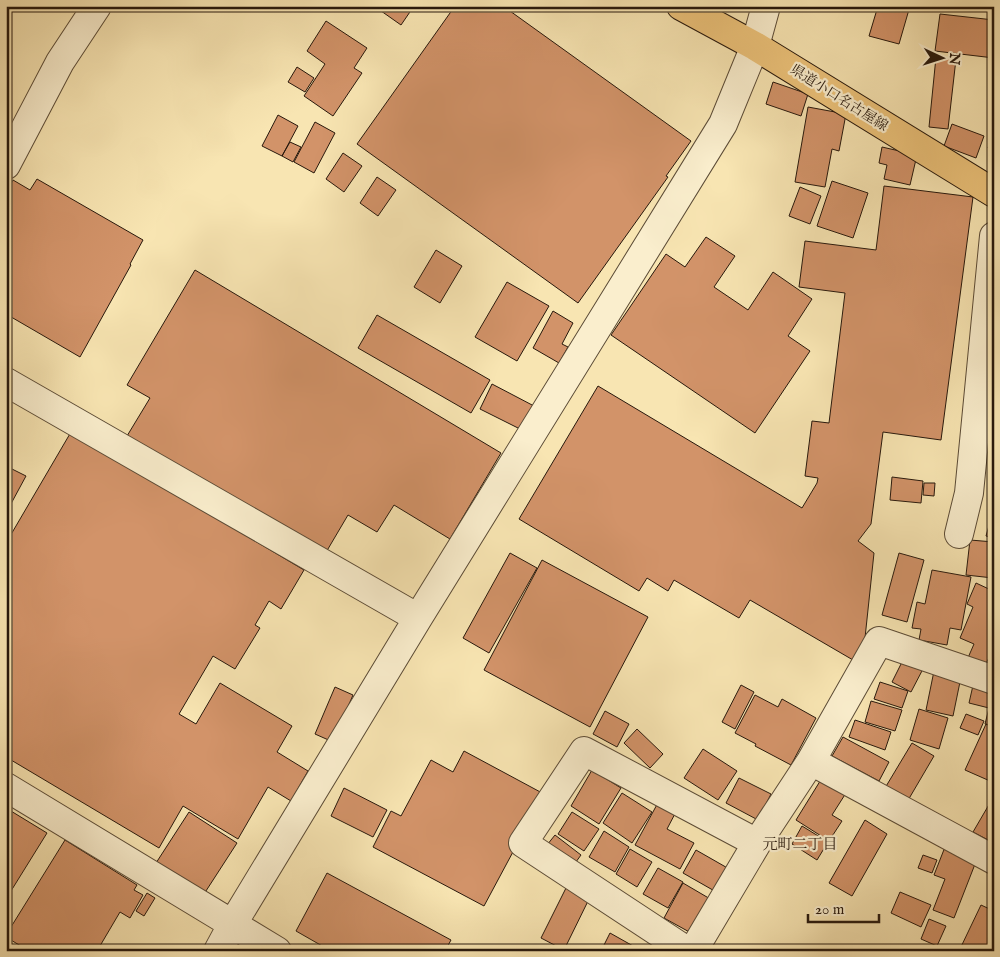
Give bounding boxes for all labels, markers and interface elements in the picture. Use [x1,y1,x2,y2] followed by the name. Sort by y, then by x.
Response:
[918,32,968,82] north arrow
[945,51,963,66] text: N
[787,61,891,135] street label: 県道小口名古屋線
[762,835,838,854] district label: 元町二丁目
[808,892,879,924] scale bar
[815,900,845,919] text: 20 m

